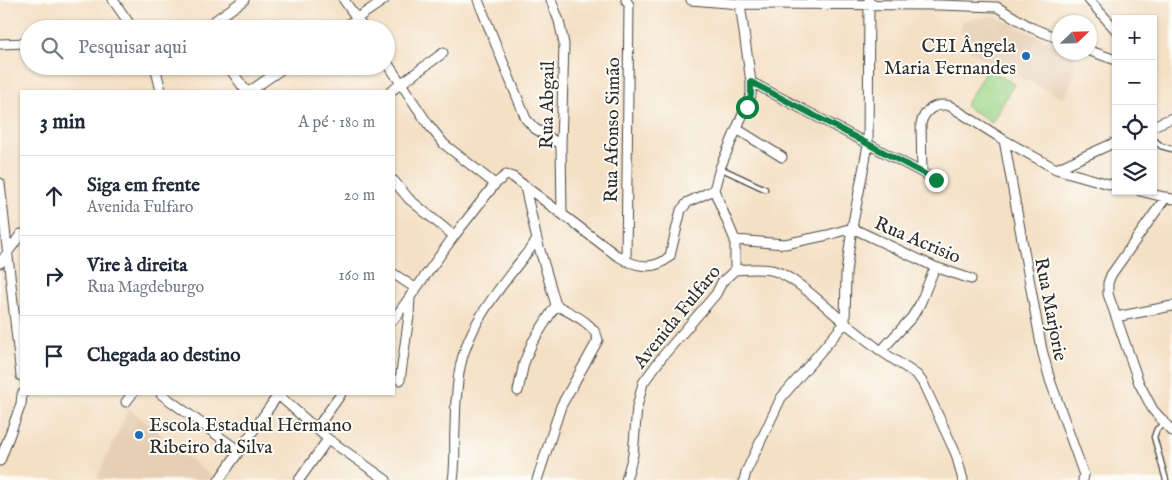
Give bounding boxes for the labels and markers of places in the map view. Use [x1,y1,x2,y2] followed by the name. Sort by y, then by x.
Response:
[884,34,1017,81] place label: CEI Ângela Maria Fernandes
[1020,50,1032,62] marker: CEI Ângela Maria Fernandes
[149,414,352,460] place label: Escola Estadual Hermano Ribeiro da Silva
[133,429,145,441] marker: Escola Estadual Hermano Ribeiro da Silva

